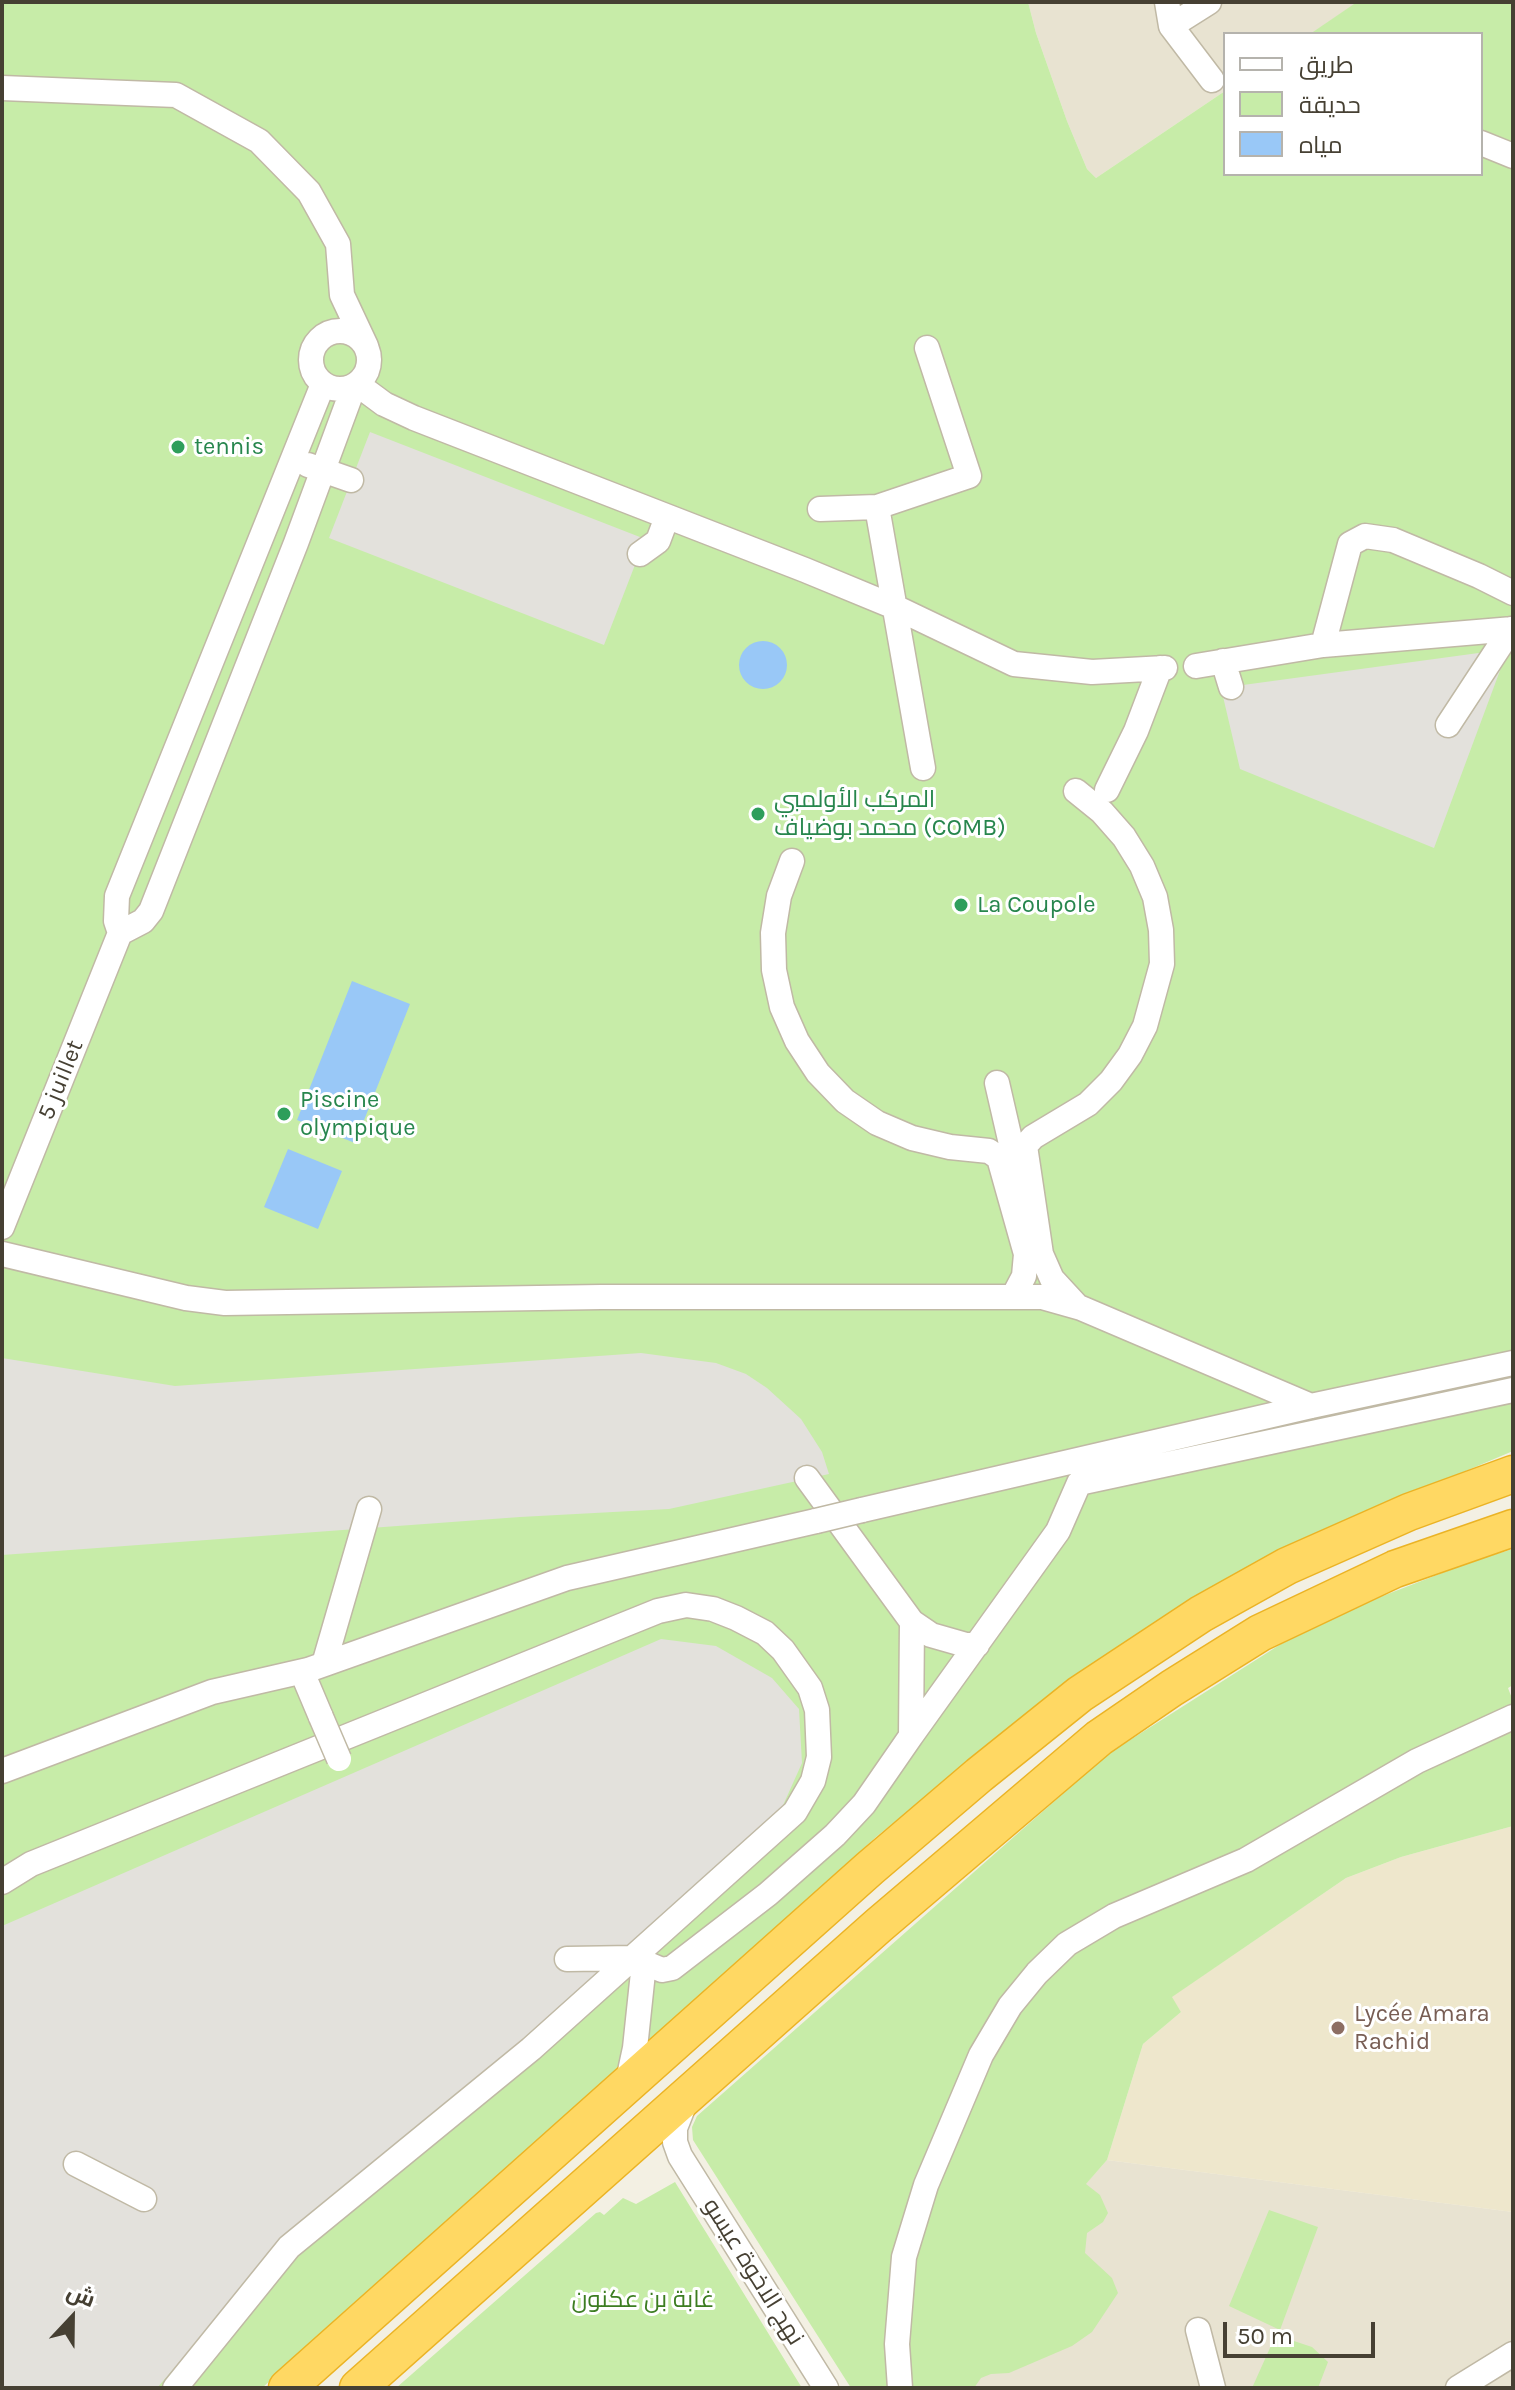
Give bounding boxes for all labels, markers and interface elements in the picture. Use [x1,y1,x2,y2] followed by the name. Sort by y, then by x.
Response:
[1223,32,1483,176] legend
[1299,51,1354,79] text: طريق
[1299,91,1361,119] text: حديقة
[1299,131,1343,159] text: مياه
[194,433,264,461] place label: tennis
[169,438,187,456] marker: tennis
[774,786,1006,842] place label: المركب الأولمبي محمد بوضياف (COMB)
[749,805,767,823] marker: المركب الأولمبي محمد بوضياف (COMB)
[977,891,1096,919] place label: La Coupole
[952,896,970,914] marker: La Coupole
[32,1036,90,1124] street label: 5 juillet
[300,1086,416,1142] place label: Piscine olympique
[275,1105,293,1123] marker: Piscine olympique
[1354,2000,1490,2056] place label: Lycée Amara Rachid
[1329,2019,1347,2037] marker: Lycée Amara Rachid
[696,2193,810,2351] street label: نهج الاخوة عيسو
[32,2278,112,2358] north arrow
[63,2278,99,2313] text: ش
[571,2286,715,2314] park label: غابة بن عكنون
[1227,2306,1379,2356] scale bar
[1237,2322,1293,2350] text: 50 m

